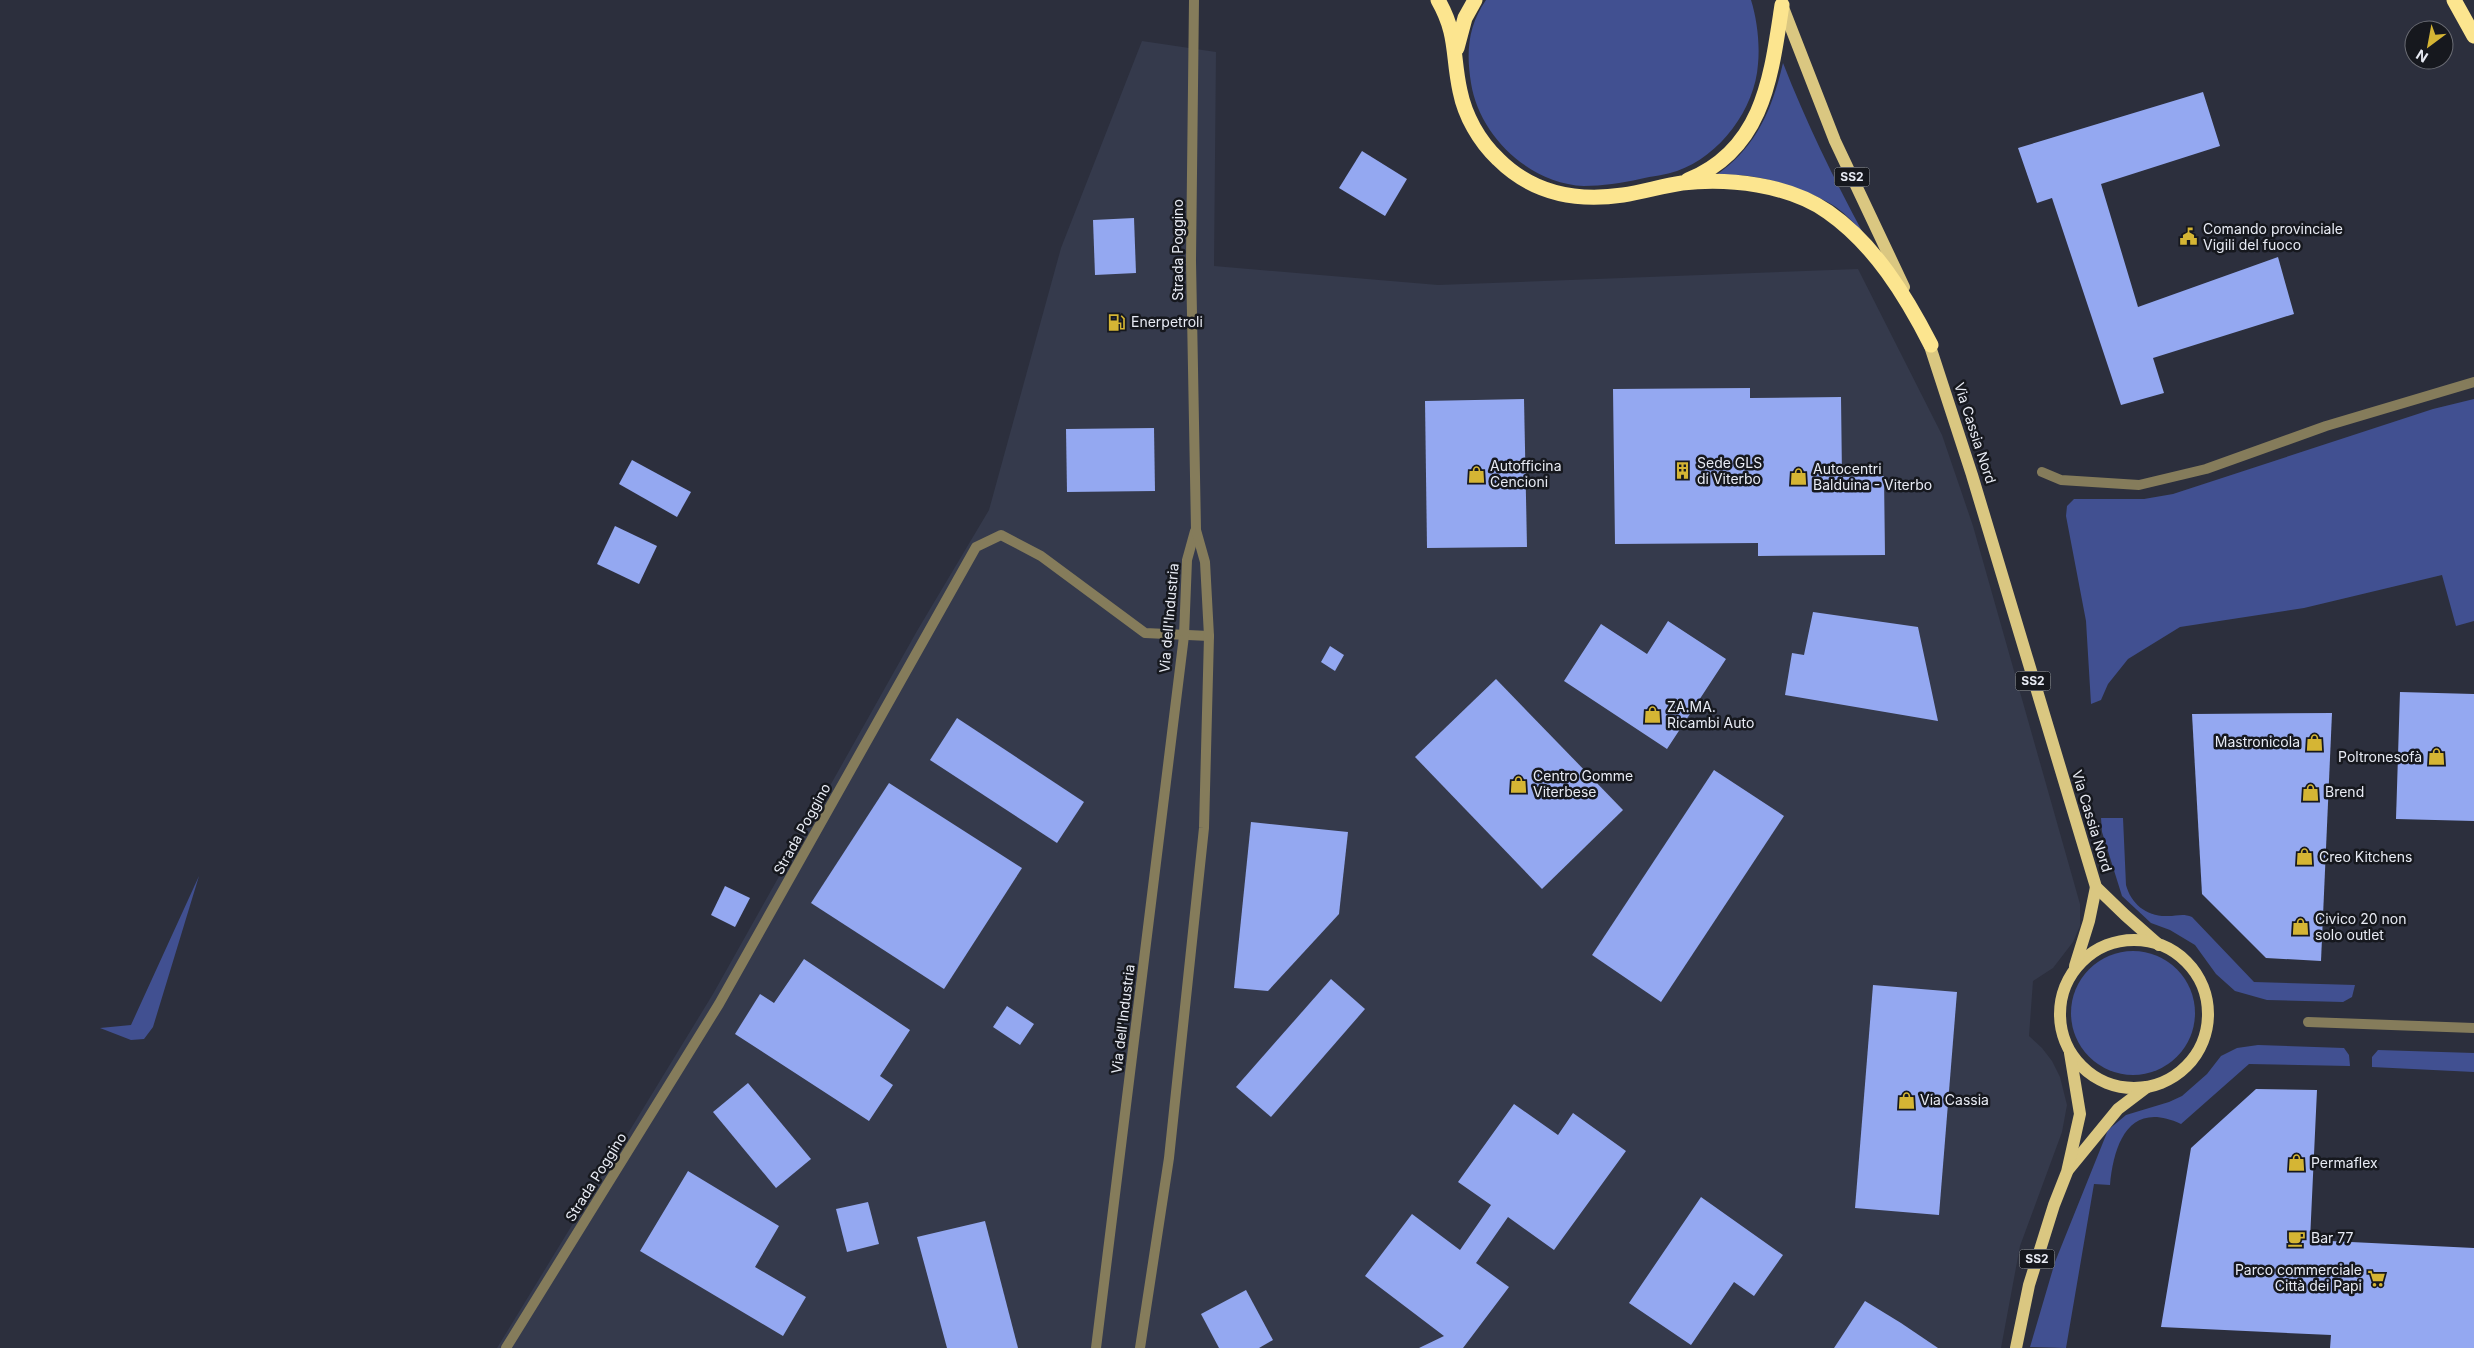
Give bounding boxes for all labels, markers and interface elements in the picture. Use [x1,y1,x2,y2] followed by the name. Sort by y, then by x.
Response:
[2404,20,2454,70] north arrow
[2413,46,2431,66] text: N
[1834,168,1870,186] road number: SS2
[1169,199,1186,301] street label: Strada Poggino
[2203,220,2343,253] place label: Comando provinciale Vigili del fuoco
[2179,227,2199,247] public building icon: Comando provinciale Vigili del fuoco
[1107,312,1127,332] fuel station icon: Enerpetroli
[1131,313,1203,330] place label: Enerpetroli
[1951,380,2000,486] street label: Via Cassia Nord
[1697,454,1762,487] place label: Sede GLS di Viterbo
[1490,457,1562,490] place label: Autofficina Cencioni
[1813,460,1932,493] place label: Autocentri Balduina - Viterbo
[1673,461,1693,481] building icon: Sede GLS di Viterbo
[1466,464,1486,484] shop icon: Autofficina Cencioni
[1789,467,1809,487] shop icon: Autocentri Balduina - Viterbo
[1155,562,1182,674] street label: Via dell'Industria
[2016,671,2050,690] road number: SS2
[1667,698,1754,731] place label: ZA.MA. Ricambi Auto
[1643,705,1663,725] shop icon: ZA.MA. Ricambi Auto
[2304,732,2324,752] shop icon: Mastronicola
[2215,733,2300,750] place label: Mastronicola
[2426,747,2446,767] shop icon: Poltronesofà
[2338,748,2422,765] place label: Poltronesofà
[1533,767,1633,800] place label: Centro Gomme Viterbese
[2069,768,2116,874] street label: Via Cassia Nord
[1509,774,1529,794] shop icon: Centro Gomme Viterbese
[770,780,834,877] street label: Strada Poggino
[2301,782,2321,802] shop icon: Brend
[2325,783,2364,800] place label: Brend
[2295,847,2315,867] shop icon: Creo Kitchens
[2319,848,2412,865] place label: Creo Kitchens
[2315,910,2406,943] place label: Civico 20 non solo outlet
[2291,917,2311,937] shop icon: Civico 20 non solo outlet
[1107,963,1138,1075] street label: Via dell'Industria
[1896,1090,1916,1110] shop icon: Via Cassia
[1920,1091,1989,1108] place label: Via Cassia
[561,1129,630,1224] street label: Strada Poggino
[2287,1153,2307,1173] shop icon: Permaflex
[2311,1154,2378,1171] place label: Permaflex
[2287,1228,2307,1248] cafe icon: Bar 77
[2311,1229,2353,1246] place label: Bar 77
[2020,1250,2054,1268] road number: SS2
[2235,1261,2362,1294] place label: Parco commerciale Città dei Papi
[2366,1268,2386,1288] supermarket icon: Parco commerciale Città dei Papi

